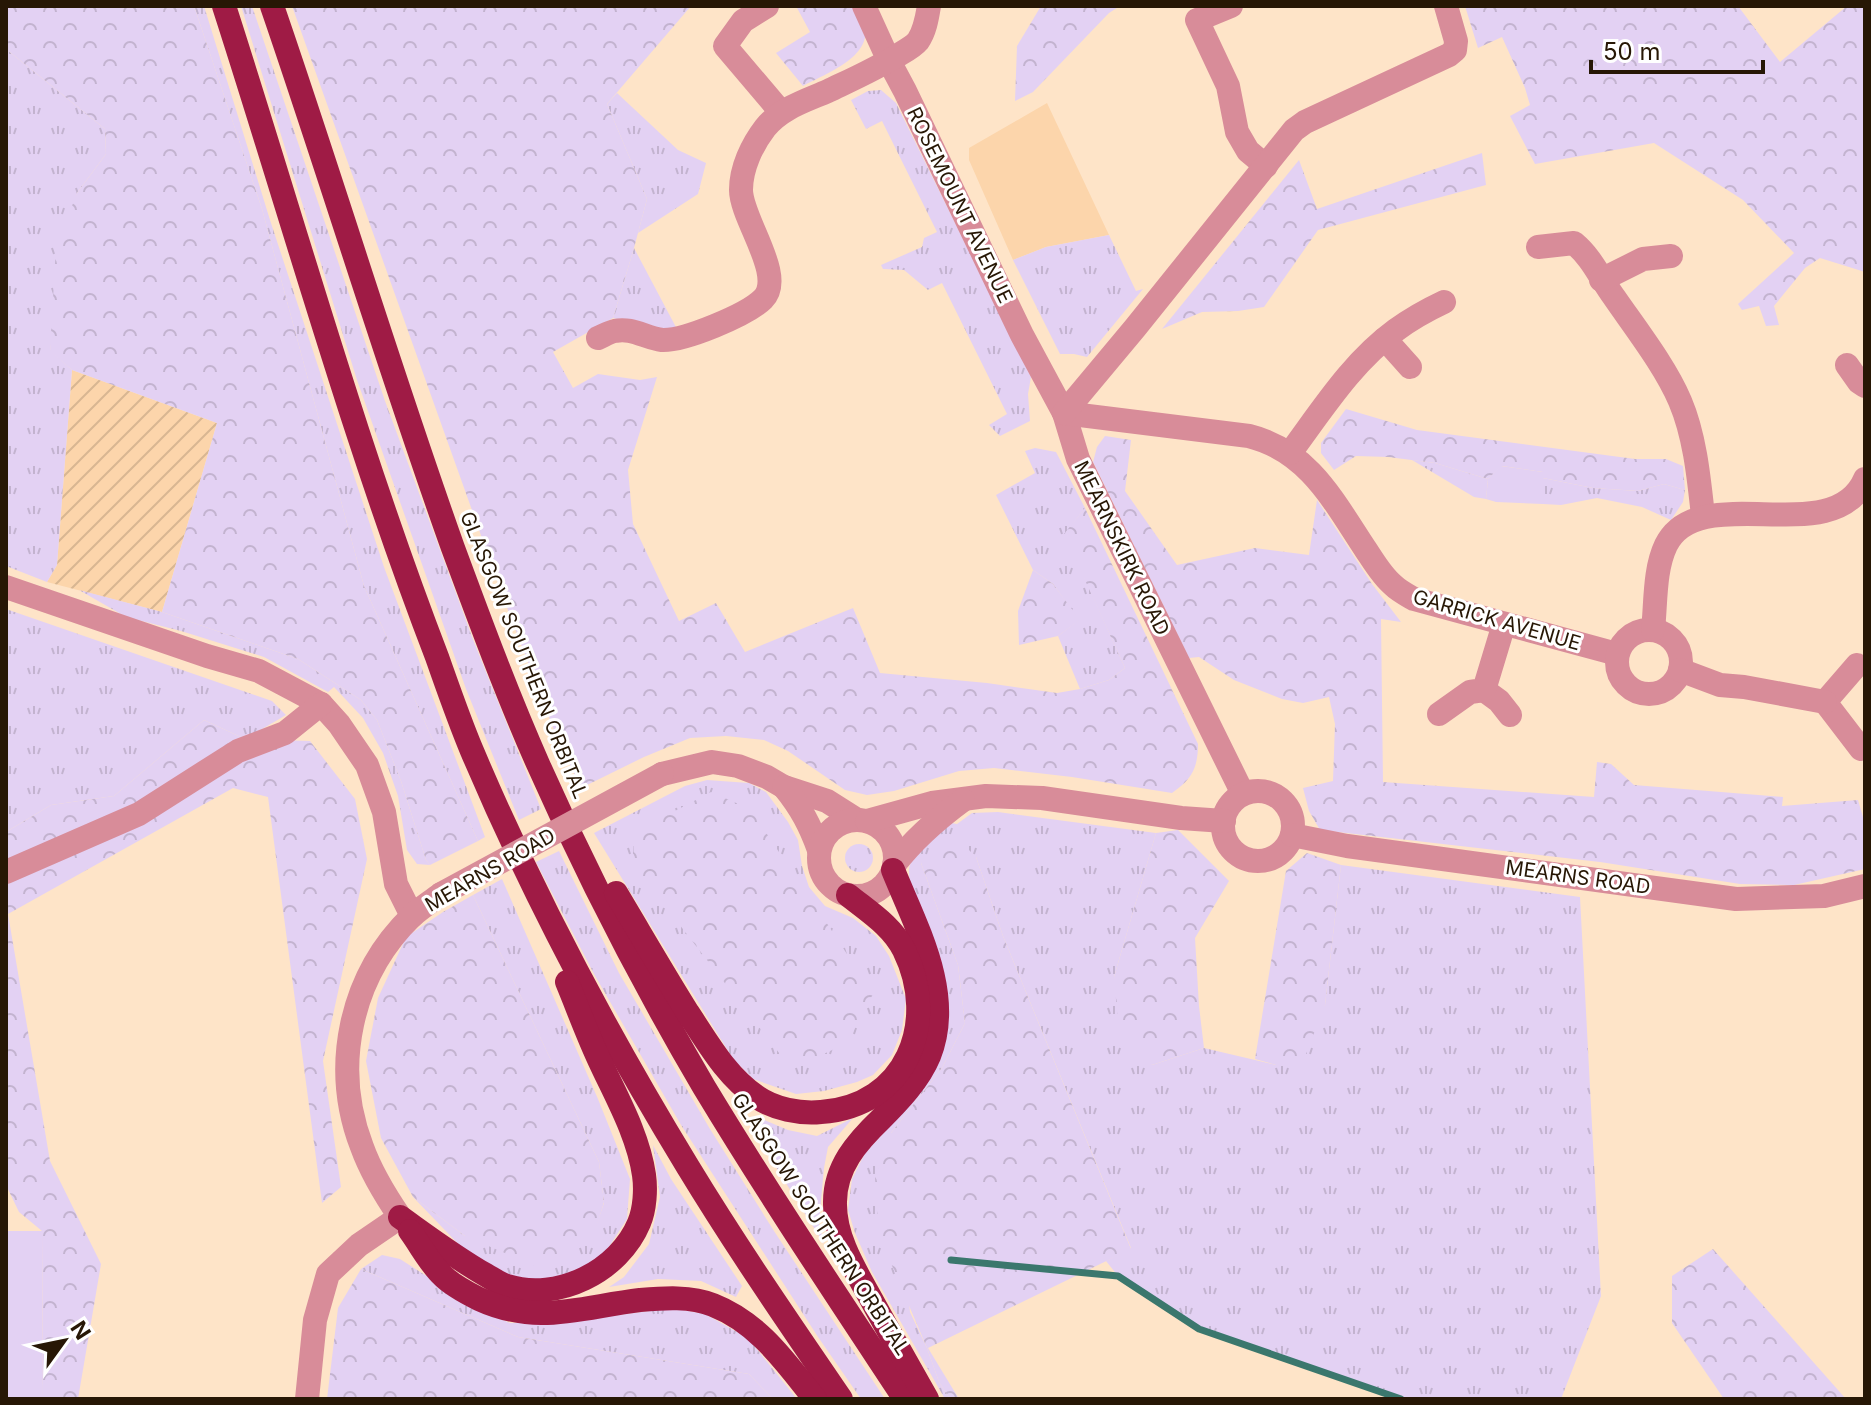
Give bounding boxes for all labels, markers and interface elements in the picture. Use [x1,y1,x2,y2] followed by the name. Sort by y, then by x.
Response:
[1591,24,1763,74] scale bar
[1603,37,1661,66] text: 50 m
[902,103,1018,307] street label: ROSEMOUNT AVENUE
[1069,457,1175,639] street label: MEARNSKIRK ROAD
[455,508,593,802] street label: GLASGOW SOUTHERN ORBITAL
[1410,585,1584,655] street label: GARRICK AVENUE
[421,823,559,917] street label: MEARNS ROAD
[1504,855,1652,899] street label: MEARNS ROAD
[727,1088,915,1360] street label: GLASGOW SOUTHERN ORBITAL
[24,1301,104,1381] north arrow
[65,1316,96,1344] text: N

